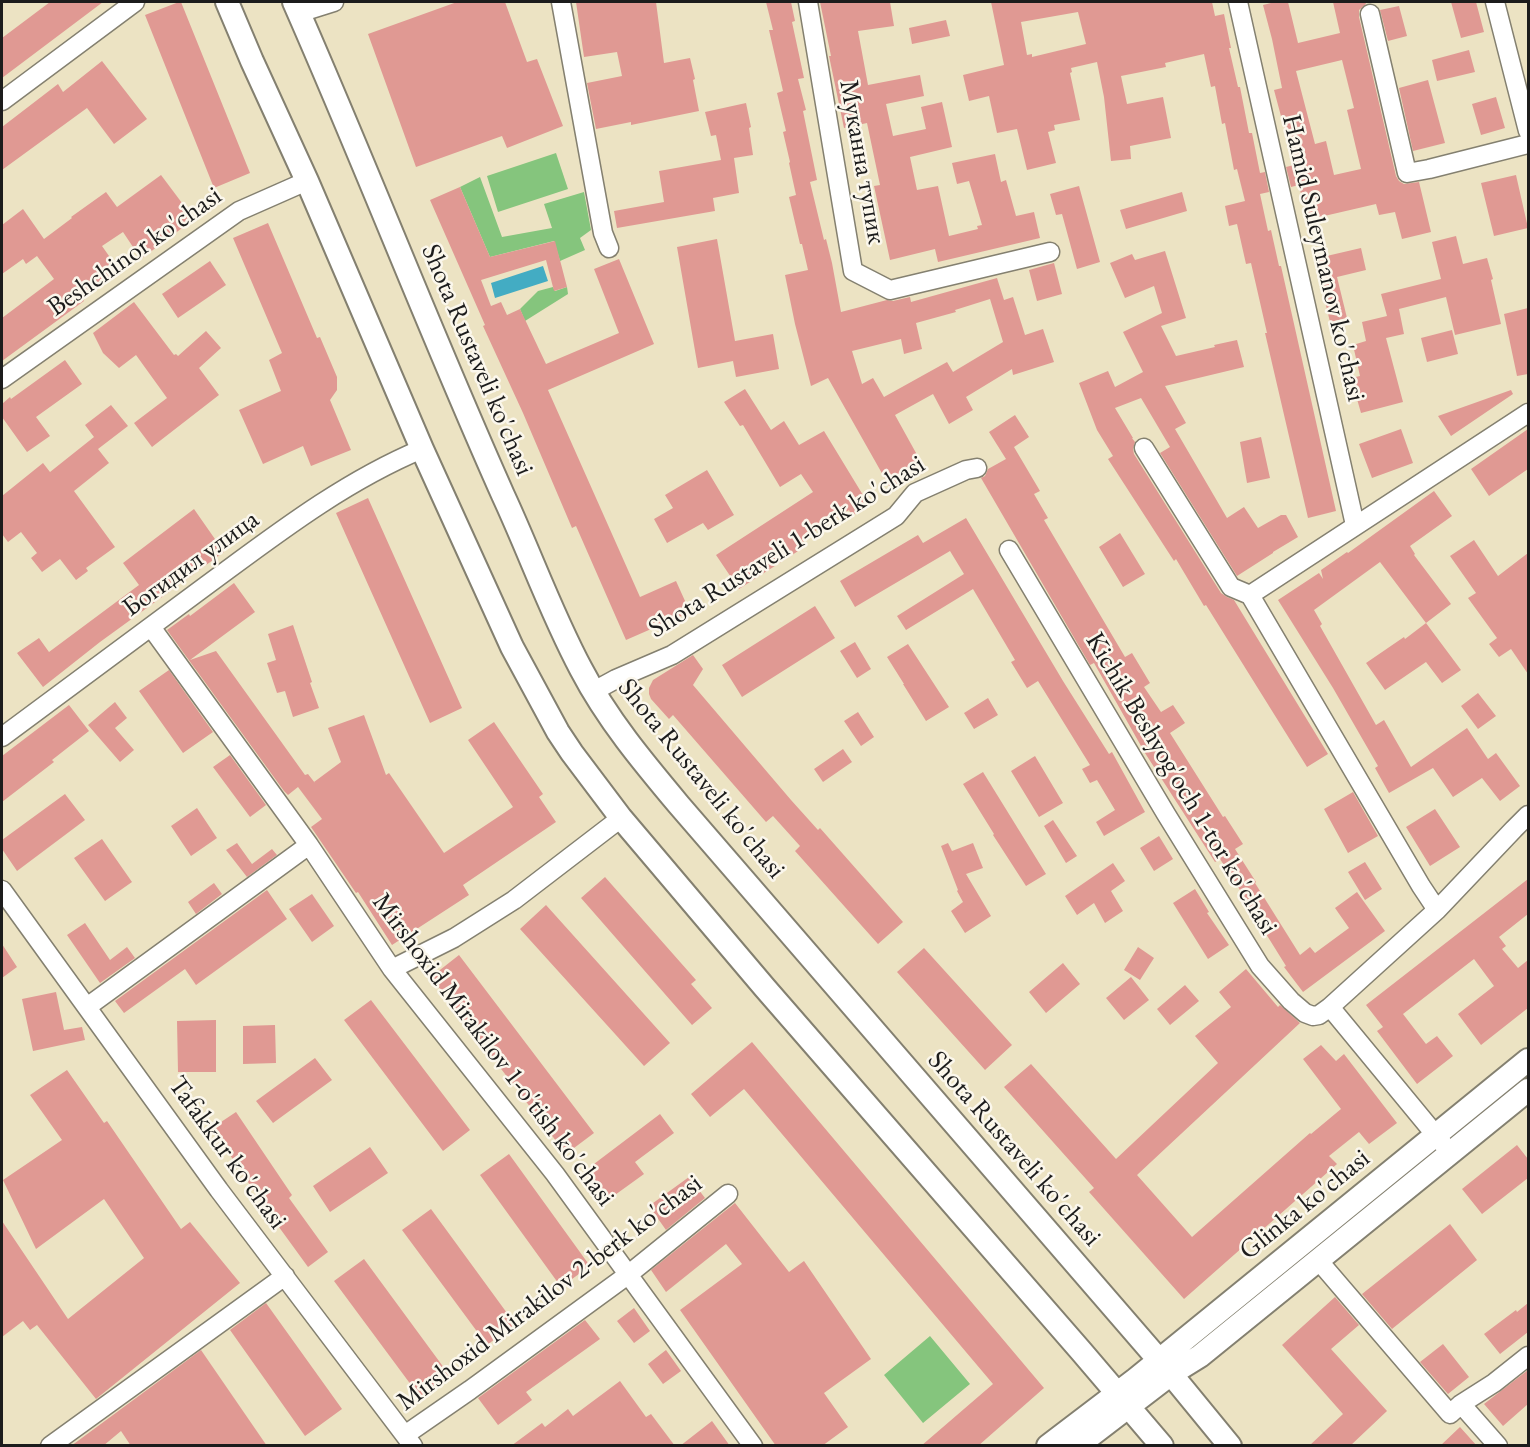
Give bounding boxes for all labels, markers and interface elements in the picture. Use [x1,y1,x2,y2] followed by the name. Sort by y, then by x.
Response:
[832,77,892,247] street label: Муканна тупик
[1274,111,1372,405] street label: Hamid Suleymanov ko'chasi
[42,180,228,324] street label: Beshchinor ko'chasi
[414,240,540,480] street label: Shota Rustaveli ko'chasi
[643,449,931,645] street label: Shota Rustaveli 1-berk ko'chasi
[116,504,266,624] street label: Богидил улица
[1078,627,1284,941] street label: Kichik Beshyog'och 1-tor ko'chasi
[610,672,792,886] street label: Shota Rustaveli ko'chasi
[365,887,621,1213] street label: Mirshoxid Mirakilov 1-o'tish ko'chasi
[920,1045,1108,1253] street label: Shota Rustaveli ko'chasi
[161,1070,293,1236] street label: Tafakkur ko'chasi
[1233,1143,1377,1267] street label: Glinka ko'chasi
[391,1168,709,1418] street label: Mirshoxid Mirakilov 2-berk ko'chasi

